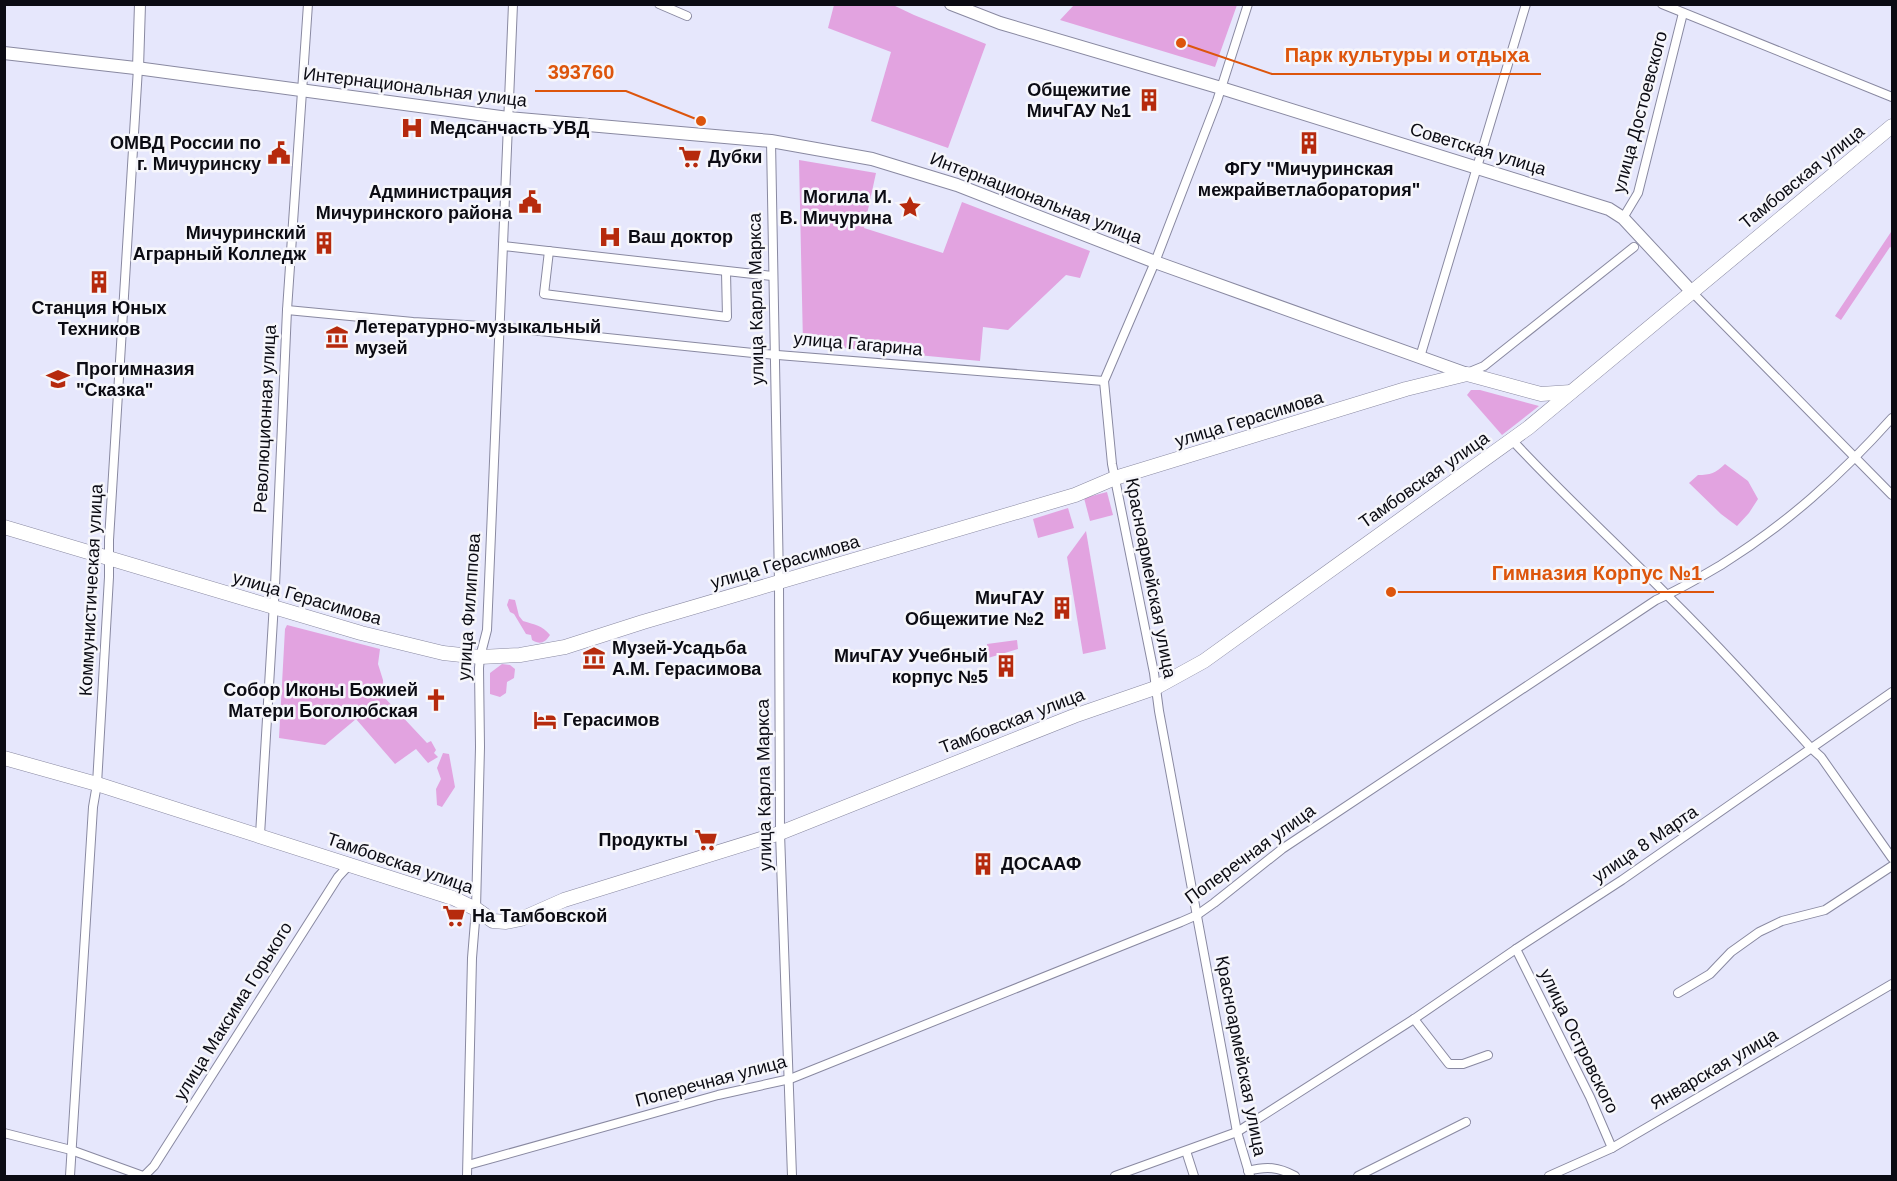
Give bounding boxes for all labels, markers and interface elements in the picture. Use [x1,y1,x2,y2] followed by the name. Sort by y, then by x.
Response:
[1609,29,1671,195] street label: улица Достоевского
[1272,36,1541,74] callout: Парк культуры и отдыха
[1285,44,1530,66] text: Парк культуры и отдыха
[535,53,626,91] callout: 393760
[548,61,614,83] text: 393760
[302,63,529,111] street label: Интернациональная улица
[1027,80,1131,121] place label: Общежитие МичГАУ №1
[1136,87,1162,113] building icon: Общежитие МичГАУ №1
[399,115,425,141] hospital icon: Медсанчасть УВД
[430,118,590,138] place label: Медсанчасть УВД
[1407,119,1549,180] street label: Советская улица
[1736,120,1869,233] street label: Тамбовская улица
[1296,130,1322,156] building icon: ФГУ "Мичуринская межрайветлаборатория"
[110,133,261,174] place label: ОМВД России по г. Мичуринску
[266,140,292,166] public building icon: ОМВД России по г. Мичуринску
[677,144,703,170] supermarket icon: Дубки
[708,147,762,167] place label: Дубки
[927,148,1146,248] street label: Интернациональная улица
[1198,159,1420,200] place label: ФГУ "Мичуринская межрайветлаборатория"
[316,182,513,223] place label: Администрация Мичуринского района
[780,187,893,228] place label: Могила И. В. Мичурина
[517,189,543,215] public building icon: Администрация Мичуринского района
[897,194,923,220] place icon: Могила И. В. Мичурина
[744,212,768,385] street label: улица Карла Маркса
[133,223,306,264] place label: Мичуринский Аграрный Колледж
[597,224,623,250] hospital icon: Ваш доктор
[628,227,733,247] place label: Ваш доктор
[311,230,337,256] building icon: Мичуринский Аграрный Колледж
[86,269,112,295] building icon: Станция Юных Техников
[31,298,167,339] place label: Станция Юных Техников
[355,317,601,358] place label: Летературно-музыкальный музей
[250,323,280,514] street label: Революционная улица
[324,324,350,350] museum icon: Летературно-музыкальный музей
[793,328,924,360] street label: улица Гагарина
[76,359,194,400] place label: Прогимназия "Сказка"
[45,366,71,392] school or university icon: Прогимназия "Сказка"
[1173,387,1326,451] street label: улица Герасимова
[1355,427,1493,532] street label: Тамбовская улица
[1122,476,1180,681] street label: Красноармейская улица
[75,482,107,697] street label: Коммунистическая улица
[708,531,863,593] street label: улица Герасимова
[454,532,484,681] street label: улица Филиппова
[1479,554,1714,592] callout: Гимназия Корпус №1
[1492,562,1702,584] text: Гимназия Корпус №1
[230,567,385,629] street label: улица Герасимова
[905,588,1045,629] place label: МичГАУ Общежитие №2
[1049,595,1075,621] building icon: МичГАУ Общежитие №2
[612,638,762,679] place label: Музей-Усадьба А.М. Герасимова
[581,645,607,671] museum icon: Музей-Усадьба А.М. Герасимова
[834,646,988,687] place label: МичГАУ Учебный корпус №5
[993,653,1019,679] building icon: МичГАУ Учебный корпус №5
[223,680,418,721] place label: Собор Иконы Божией Матери Боголюбская
[937,684,1088,758] street label: Тамбовская улица
[423,687,449,713] church icon: Собор Иконы Божией Матери Боголюбская
[752,698,776,871] street label: улица Карла Маркса
[532,707,558,733] hotel icon: Герасимов
[563,710,660,730] place label: Герасимов
[1181,800,1320,908] street label: Поперечная улица
[1589,801,1702,887] street label: улица 8 Марта
[693,827,719,853] supermarket icon: Продукты
[324,829,477,898] street label: Тамбовская улица
[598,830,688,850] place label: Продукты
[970,851,996,877] building icon: ДОСААФ
[1001,854,1081,874] place label: ДОСААФ
[441,903,467,929] supermarket icon: На Тамбовской
[472,906,607,926] place label: На Тамбовской
[170,918,296,1104] street label: улица Максима Горького
[1212,954,1270,1159] street label: Красноармейская улица
[1535,965,1623,1117] street label: улица Островского
[1647,1024,1782,1114] street label: Январская улица
[633,1051,790,1111] street label: Поперечная улица

